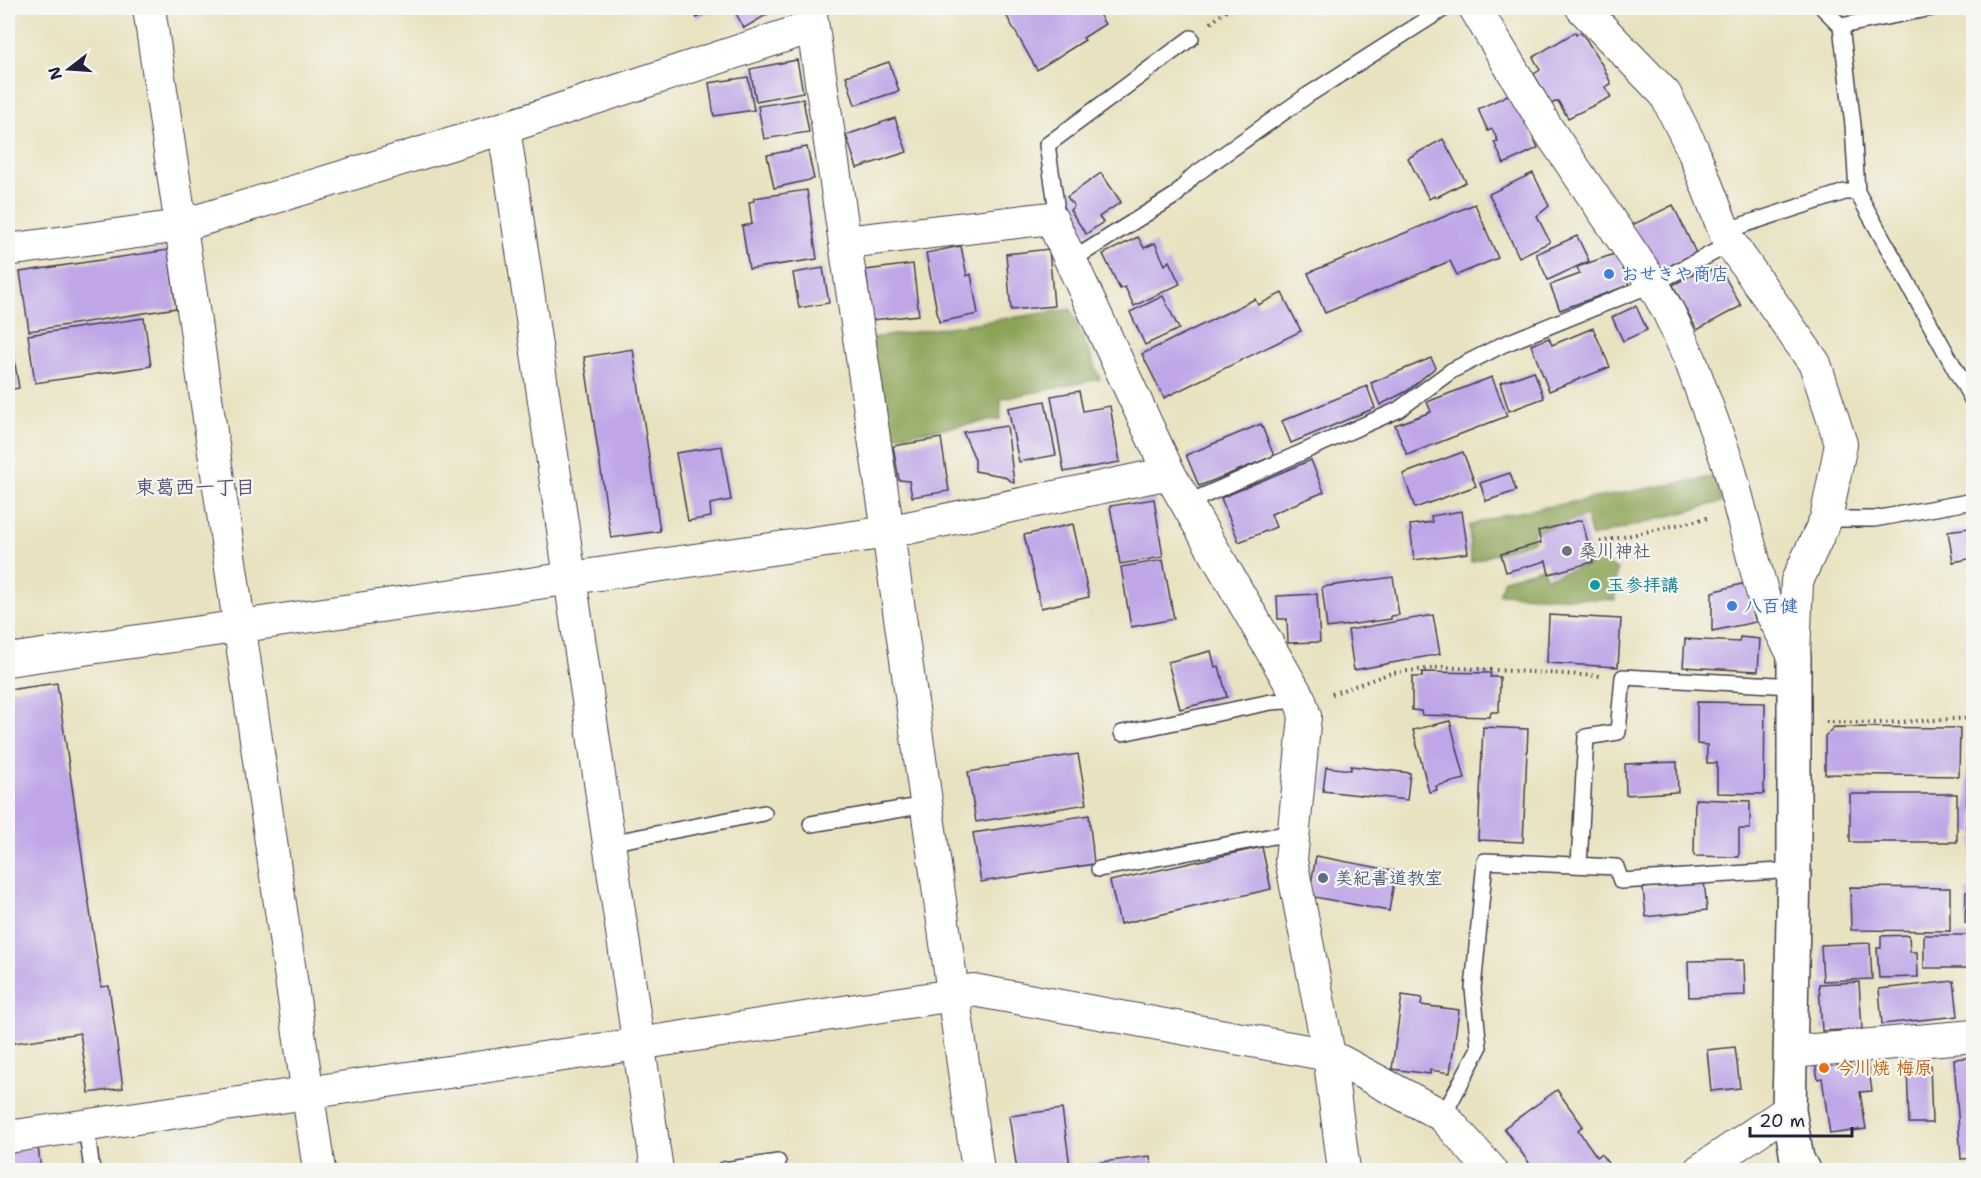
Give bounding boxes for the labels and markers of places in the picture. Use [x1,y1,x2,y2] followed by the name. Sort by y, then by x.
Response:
[1621,262,1729,286] place label: おせきや商店
[1602,267,1616,281] marker: おせきや商店
[1579,539,1651,563] place label: 桑川神社
[1560,544,1574,558] marker: 桑川神社
[1607,573,1679,597] place label: 玉参拝講
[1588,578,1602,592] marker: 玉参拝講
[1744,594,1798,618] place label: 八百健
[1725,599,1739,613] marker: 八百健
[1335,866,1443,890] place label: 美紀書道教室
[1316,871,1330,885] marker: 美紀書道教室
[1836,1056,1932,1080] place label: 今川焼 梅原
[1817,1061,1831,1075] marker: 今川焼 梅原

